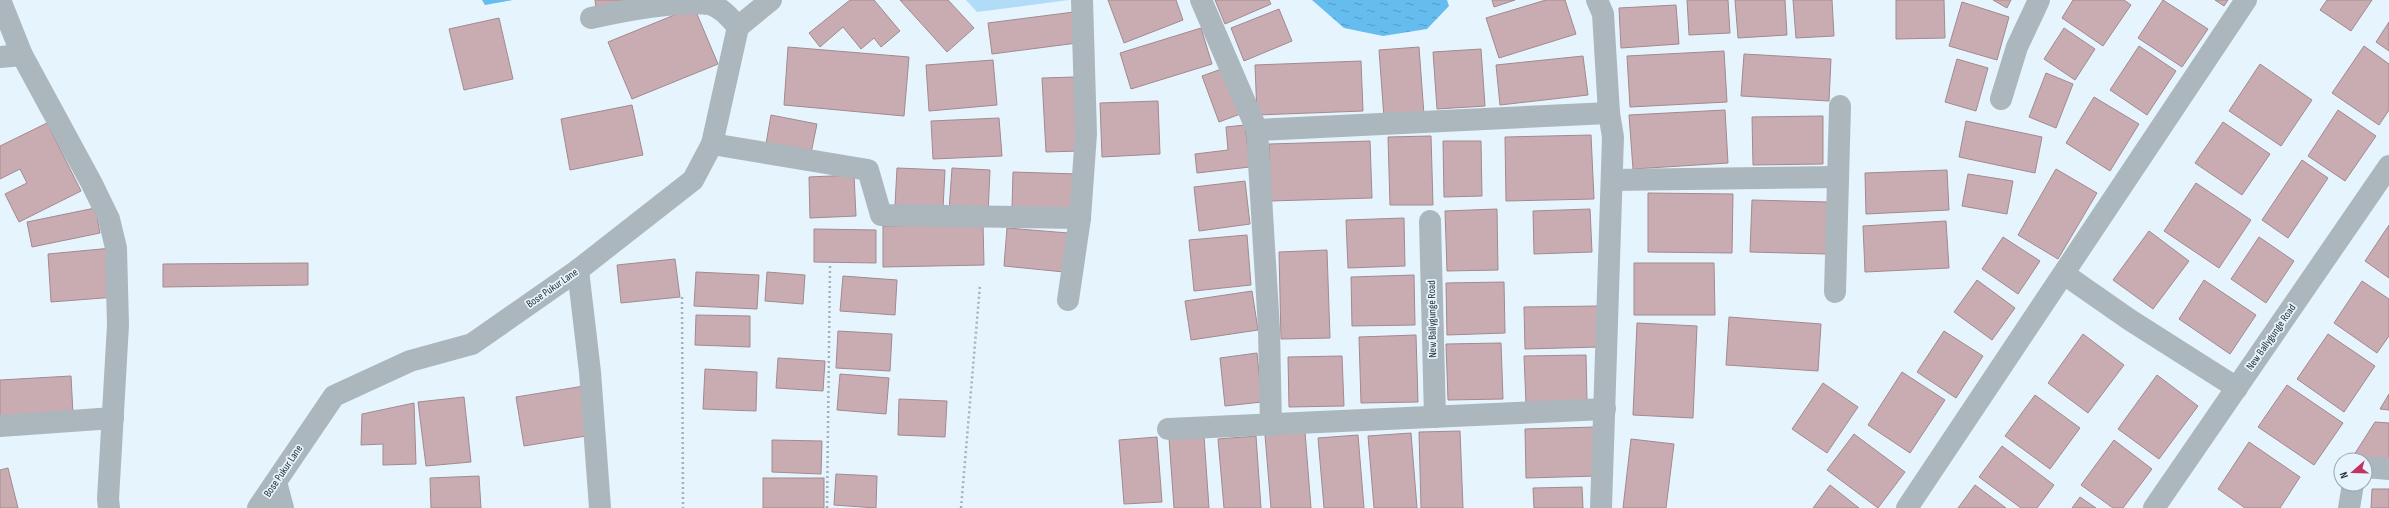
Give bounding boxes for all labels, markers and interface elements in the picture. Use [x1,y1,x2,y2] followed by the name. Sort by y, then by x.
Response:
[524,265,580,311] street label: Bose Pukur Lane
[1425,280,1439,358] street label: New Ballygunge Road
[2243,301,2299,373] street label: New Ballygunge Road
[261,443,305,499] street label: Bose Pukur Lane
[2333,452,2373,492] north arrow
[2337,470,2351,480] text: N

